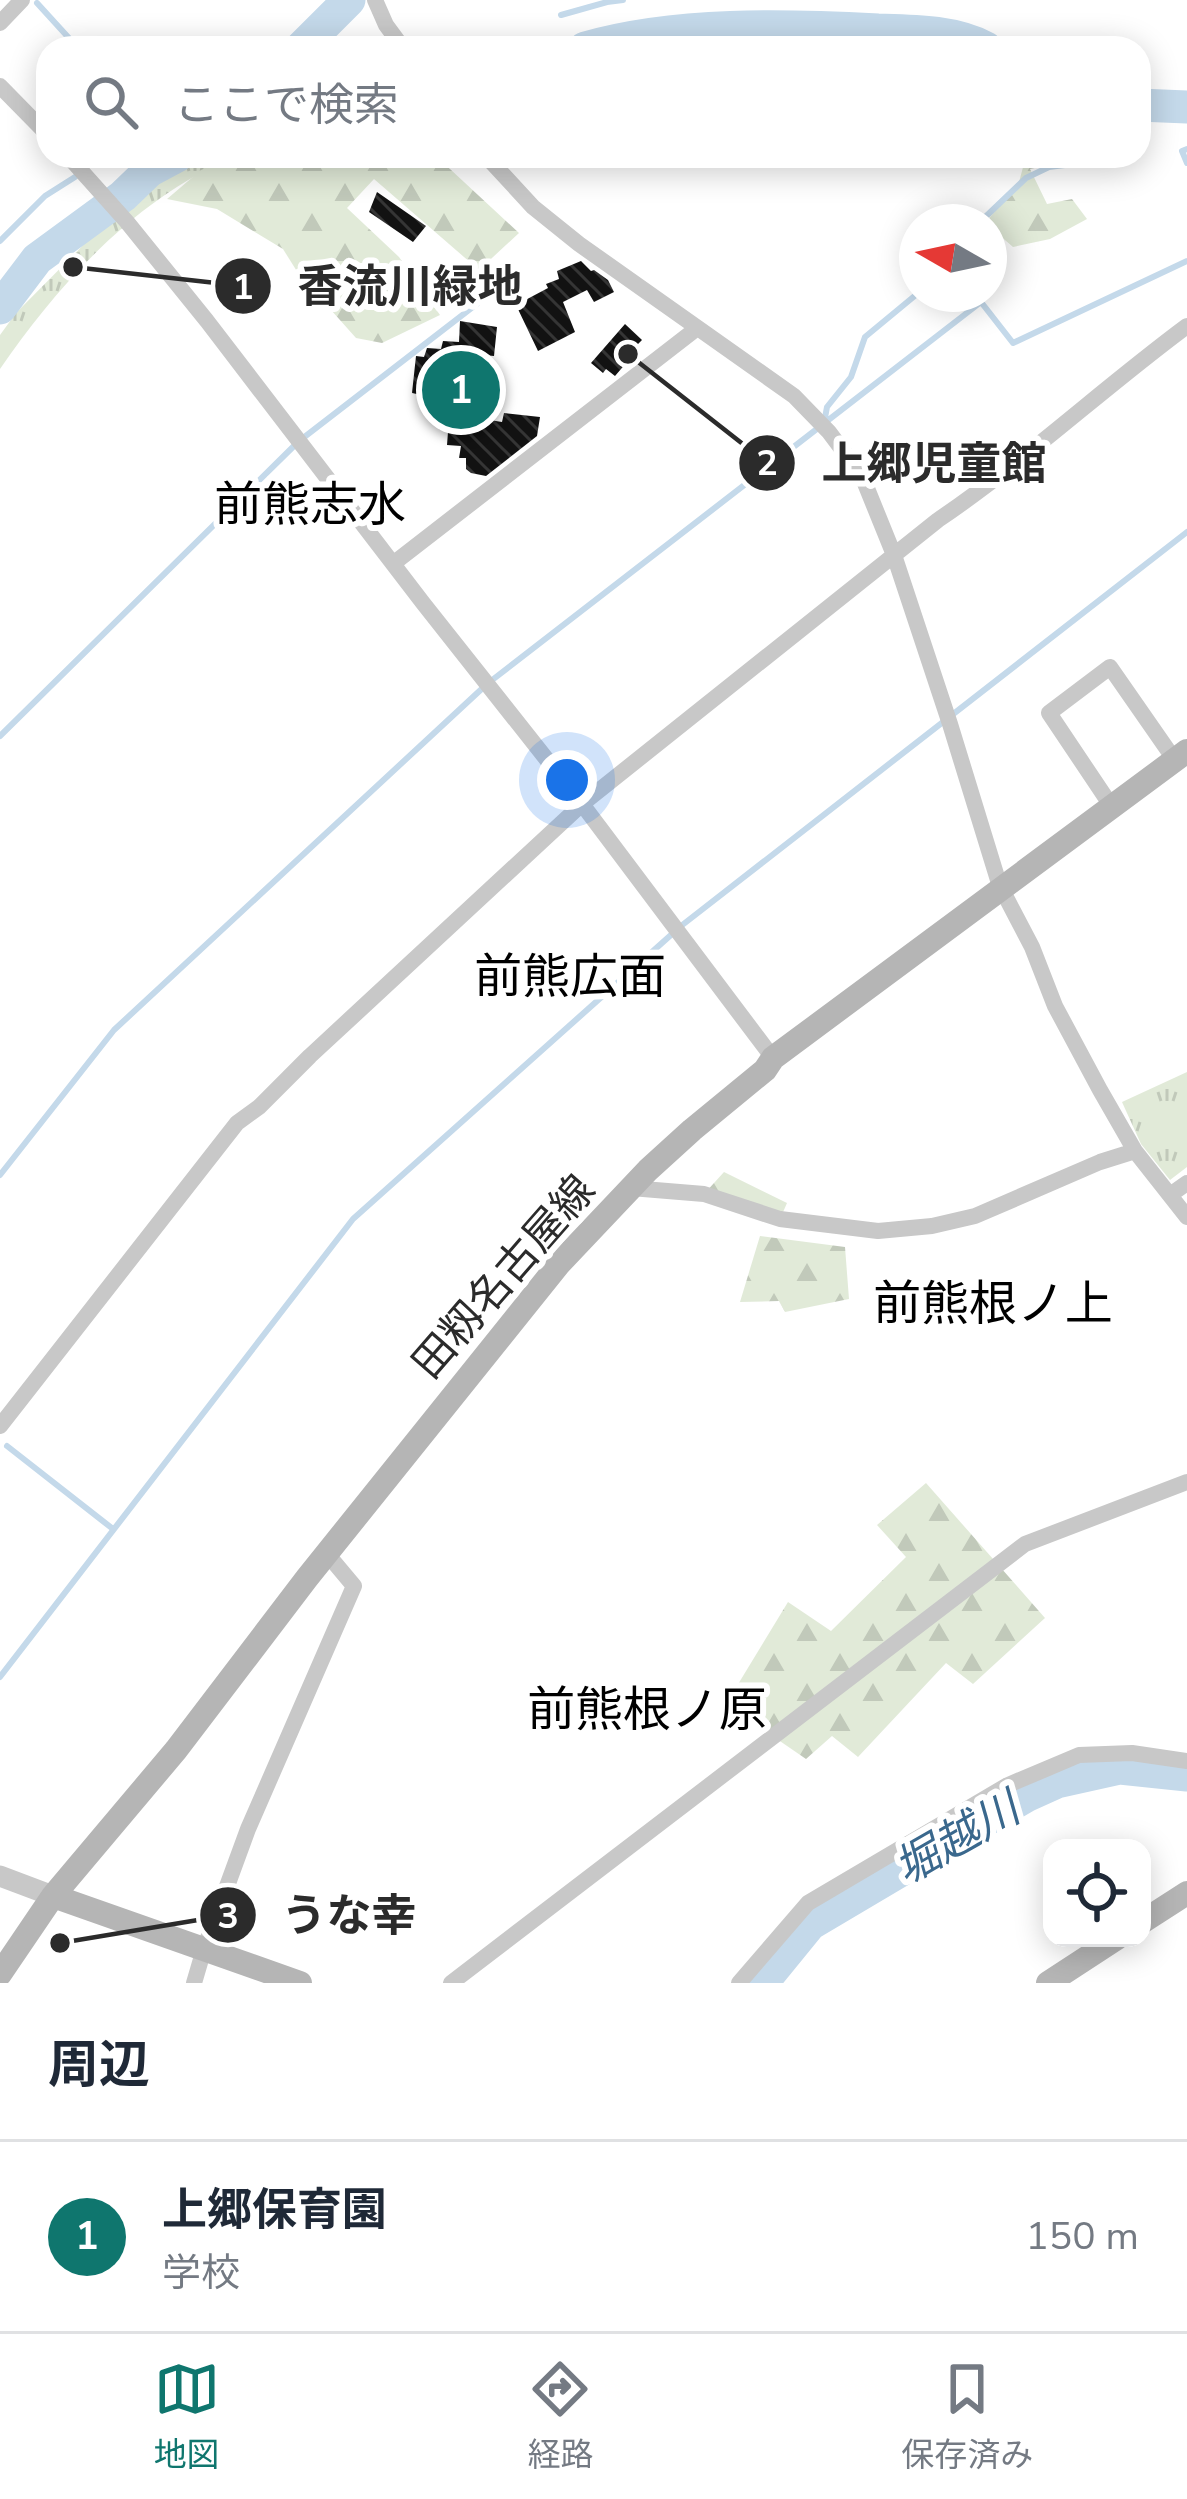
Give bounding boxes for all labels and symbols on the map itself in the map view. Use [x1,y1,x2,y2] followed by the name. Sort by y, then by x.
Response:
[899,204,1007,312] north arrow
[213,246,546,327] callout: 香流川緑地
[297,257,523,318] text: 香流川緑地
[232,263,254,312] text: 1
[422,345,500,435] pin: 1
[737,422,1070,503] callout: 上郷児童館
[821,434,1047,495] text: 上郷児童館
[756,439,778,488] text: 2
[214,472,406,538] district label: 前熊志水
[537,750,597,810] your location
[474,944,666,1010] district label: 前熊広面
[400,1163,608,1391] street label: 田籾名古屋線
[873,1271,1113,1337] district label: 前熊根ノ上
[527,1677,767,1743] district label: 前熊根ノ原
[883,1777,1034,1899] water label: 堀越川
[198,1875,441,1956] callout: うな幸
[281,1886,417,1947] text: うな幸
[217,1892,239,1941] text: 3

